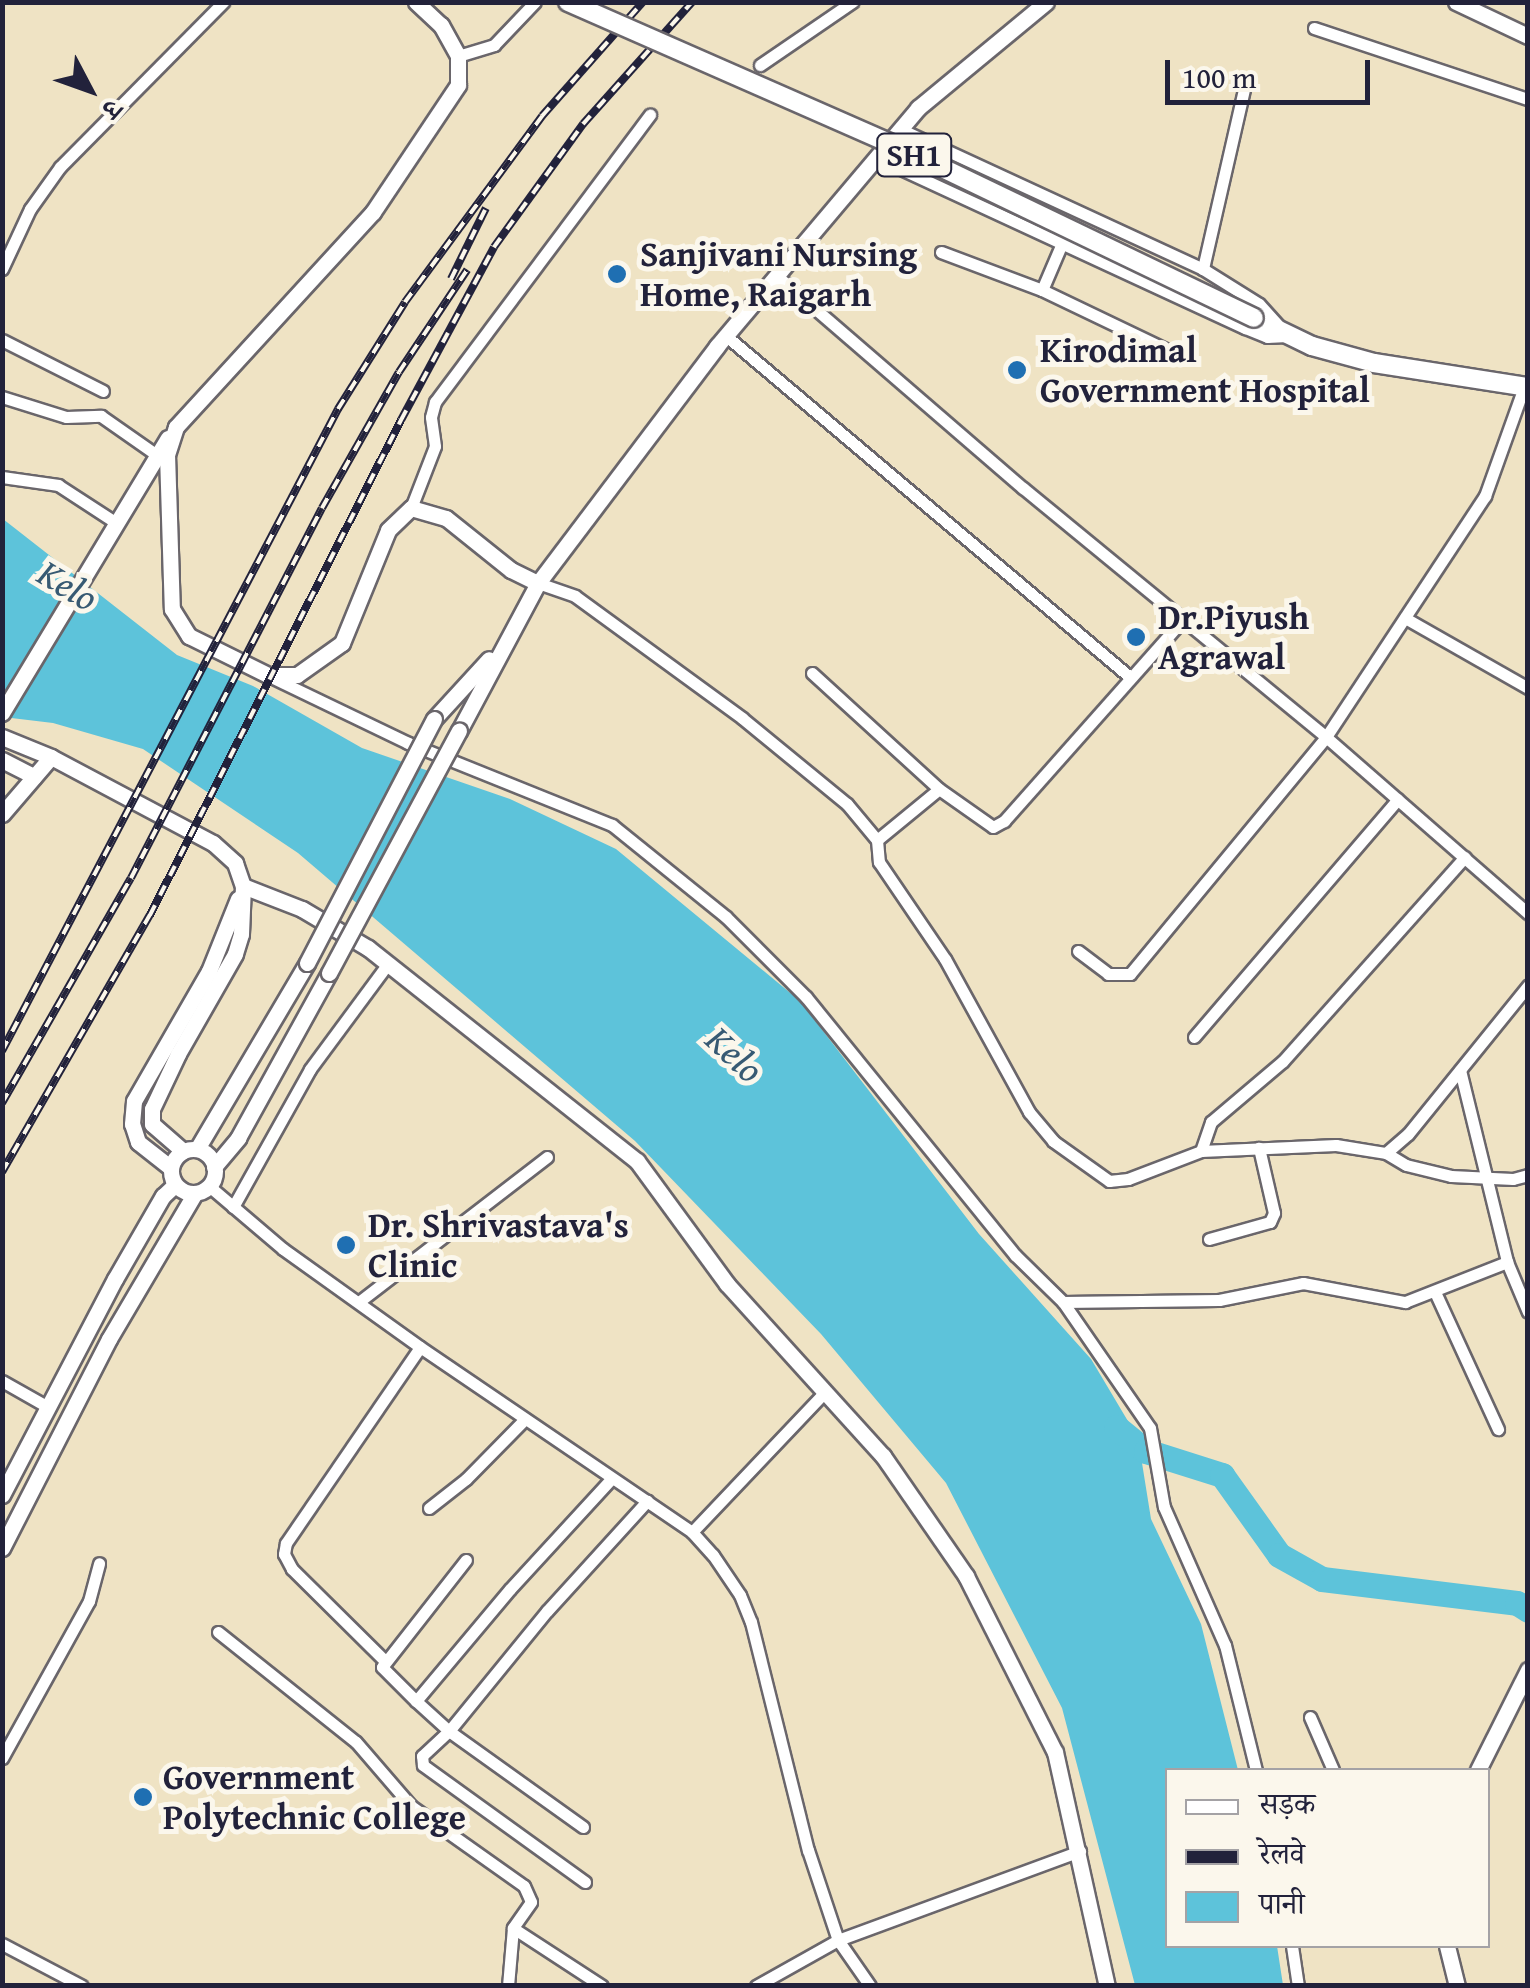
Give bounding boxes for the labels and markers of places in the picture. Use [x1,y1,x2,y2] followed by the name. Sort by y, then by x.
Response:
[640,233,917,315] place label: Sanjivani Nursing Home, Raigarh
[604,261,630,287] marker: Sanjivani Nursing Home, Raigarh
[1040,329,1370,411] place label: Kirodimal Government Hospital
[1004,357,1030,383] marker: Kirodimal Government Hospital
[1158,596,1309,678] place label: Dr.Piyush Agrawal
[1123,624,1149,650] marker: Dr.Piyush Agrawal
[368,1204,629,1286] place label: Dr. Shrivastava's Clinic
[333,1232,359,1258] marker: Dr. Shrivastava's Clinic
[163,1756,466,1838] place label: Government Polytechnic College
[132,1786,154,1808] marker: Government Polytechnic College

